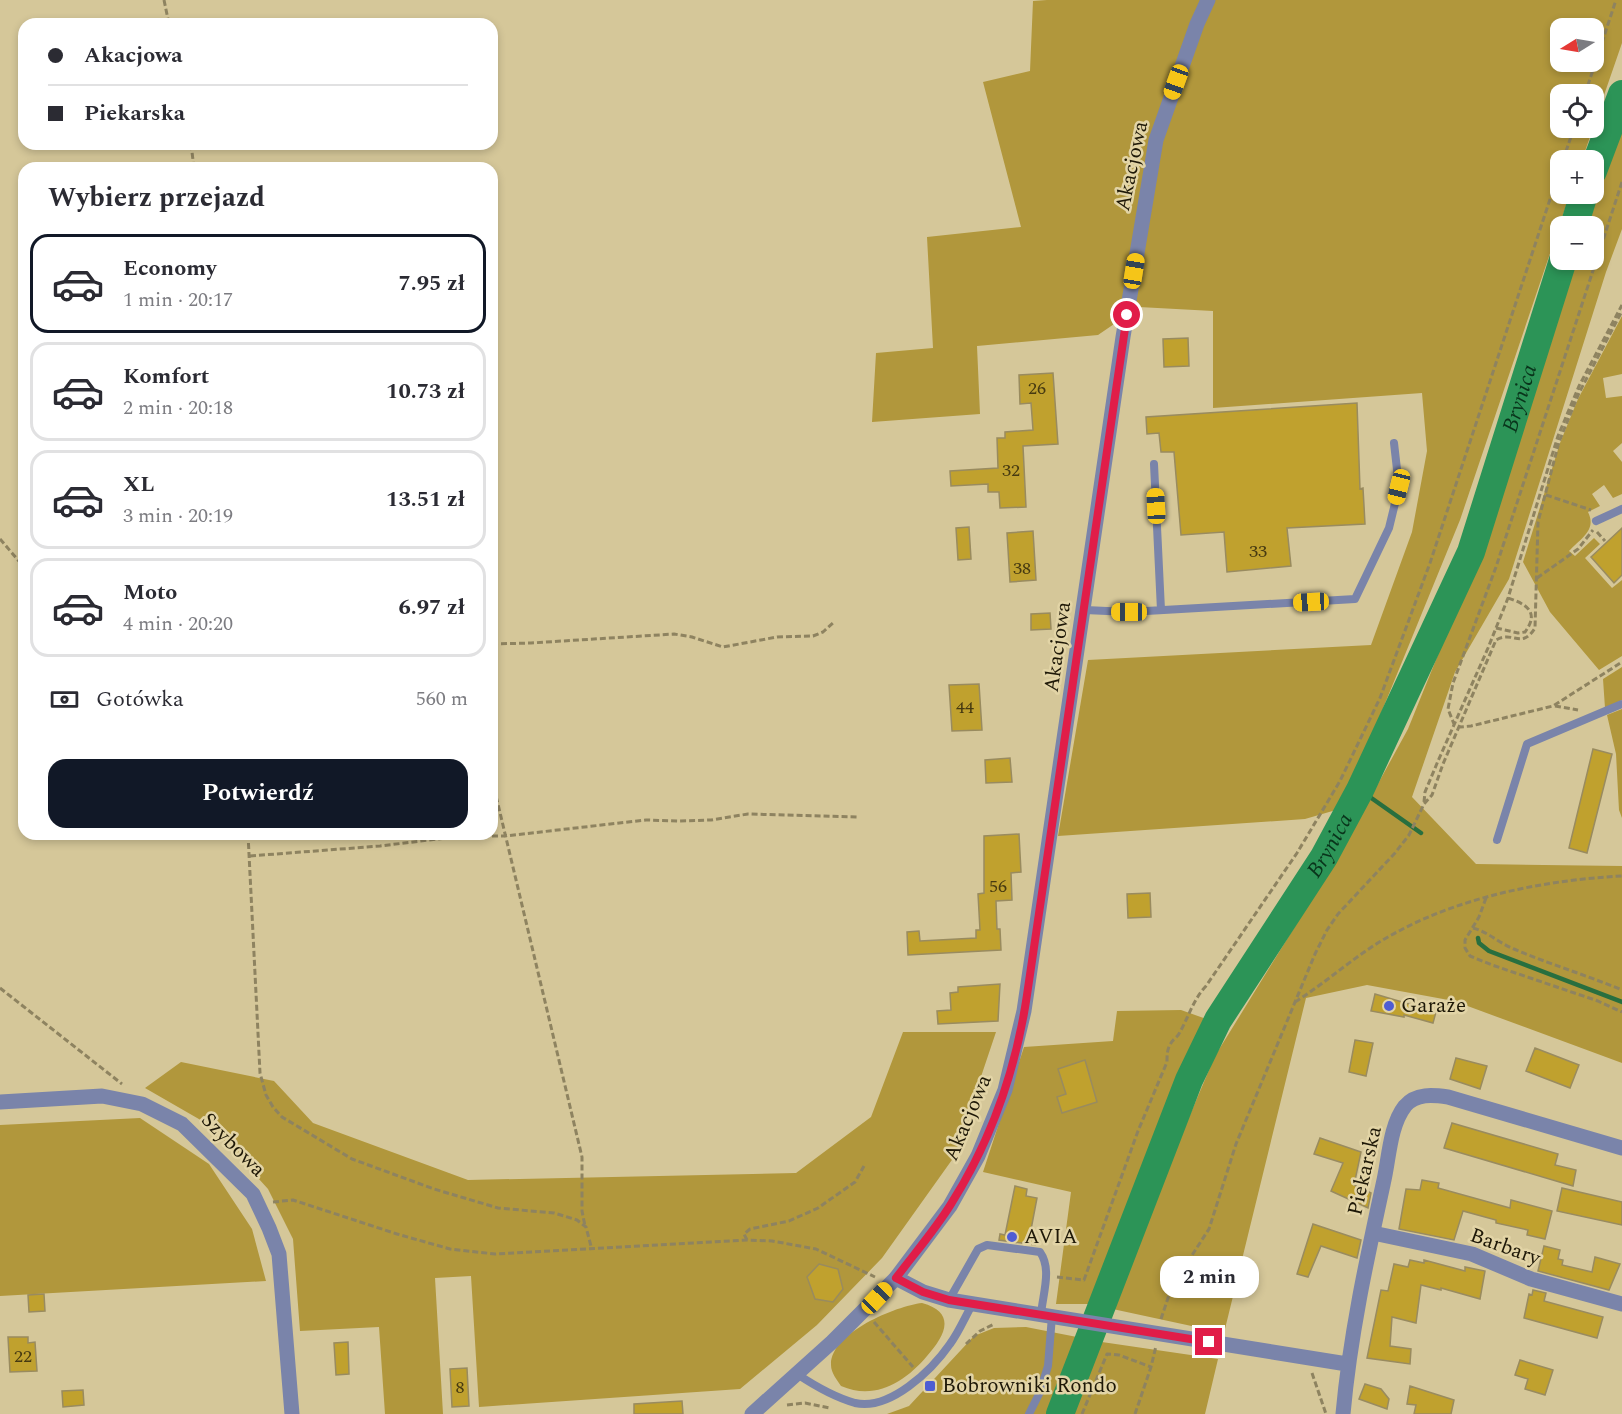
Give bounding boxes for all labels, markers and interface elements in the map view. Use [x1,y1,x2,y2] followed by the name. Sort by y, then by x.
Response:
[1550,18,1604,72] north arrow
[1550,18,1604,270] map controls
[84,39,183,72] text: Akacjowa
[1161,62,1191,102] car
[1550,84,1604,138] button: locate
[84,97,185,130] text: Piekarska
[1107,117,1157,214] street label: Akacjowa
[1550,150,1604,204] button: +
[48,177,265,219] text: Wybierz przejazd
[1550,216,1604,270] button: −
[123,252,216,285] text: Economy
[1122,252,1146,290] car
[51,257,105,311] icon: car
[398,267,465,300] text: 7.95 zł
[123,285,233,315] text: 1 min · 20:17
[1113,301,1140,328] route start
[123,360,209,393] text: Komfort
[1493,360,1546,436] water label: Brynica
[51,365,105,419] icon: car
[386,375,465,408] text: 10.73 zł
[1028,375,1046,402] house number: 26
[123,393,233,423] text: 2 min · 20:18
[1002,457,1020,484] house number: 32
[1386,467,1412,507] car
[123,468,154,501] text: XL
[51,473,105,527] icon: car
[386,483,465,516] text: 13.51 zł
[1146,488,1166,524] car
[123,501,233,531] text: 3 min · 20:19
[1249,538,1267,565] house number: 33
[1013,555,1031,582] house number: 38
[123,576,177,609] text: Moto
[51,581,105,635] icon: car
[398,591,465,624] text: 6.97 zł
[1293,592,1329,612] car
[1036,599,1080,694] street label: Akacjowa
[1111,603,1147,621] car
[123,609,233,639] text: 4 min · 20:20
[48,683,81,716] icon: cash
[96,683,184,716] text: Gotówka
[416,684,468,714] text: 560 m
[956,694,974,721] house number: 44
[48,759,468,828] button: Potwierdź
[1298,807,1361,884] water label: Brynica
[989,873,1007,900] house number: 56
[1401,990,1466,1022] place label: Garaże
[1382,999,1396,1013] marker: Garaże
[935,1069,1001,1166] street label: Akacjowa
[193,1105,273,1185] street label: Szybowa
[1339,1122,1391,1219] street label: Piekarska
[1465,1219,1546,1275] street label: Barbary
[1024,1221,1078,1253] place label: AVIA
[1005,1230,1019,1244] marker: AVIA
[1160,1255,1258,1297] callout: 2 min
[1183,1262,1236,1292] text: 2 min
[858,1279,896,1317] car
[1195,1328,1222,1355] route end
[14,1343,32,1370] house number: 22
[942,1370,1117,1402] place label: Bobrowniki Rondo
[456,1374,465,1401] house number: 8
[923,1379,937,1393] marker: Bobrowniki Rondo

